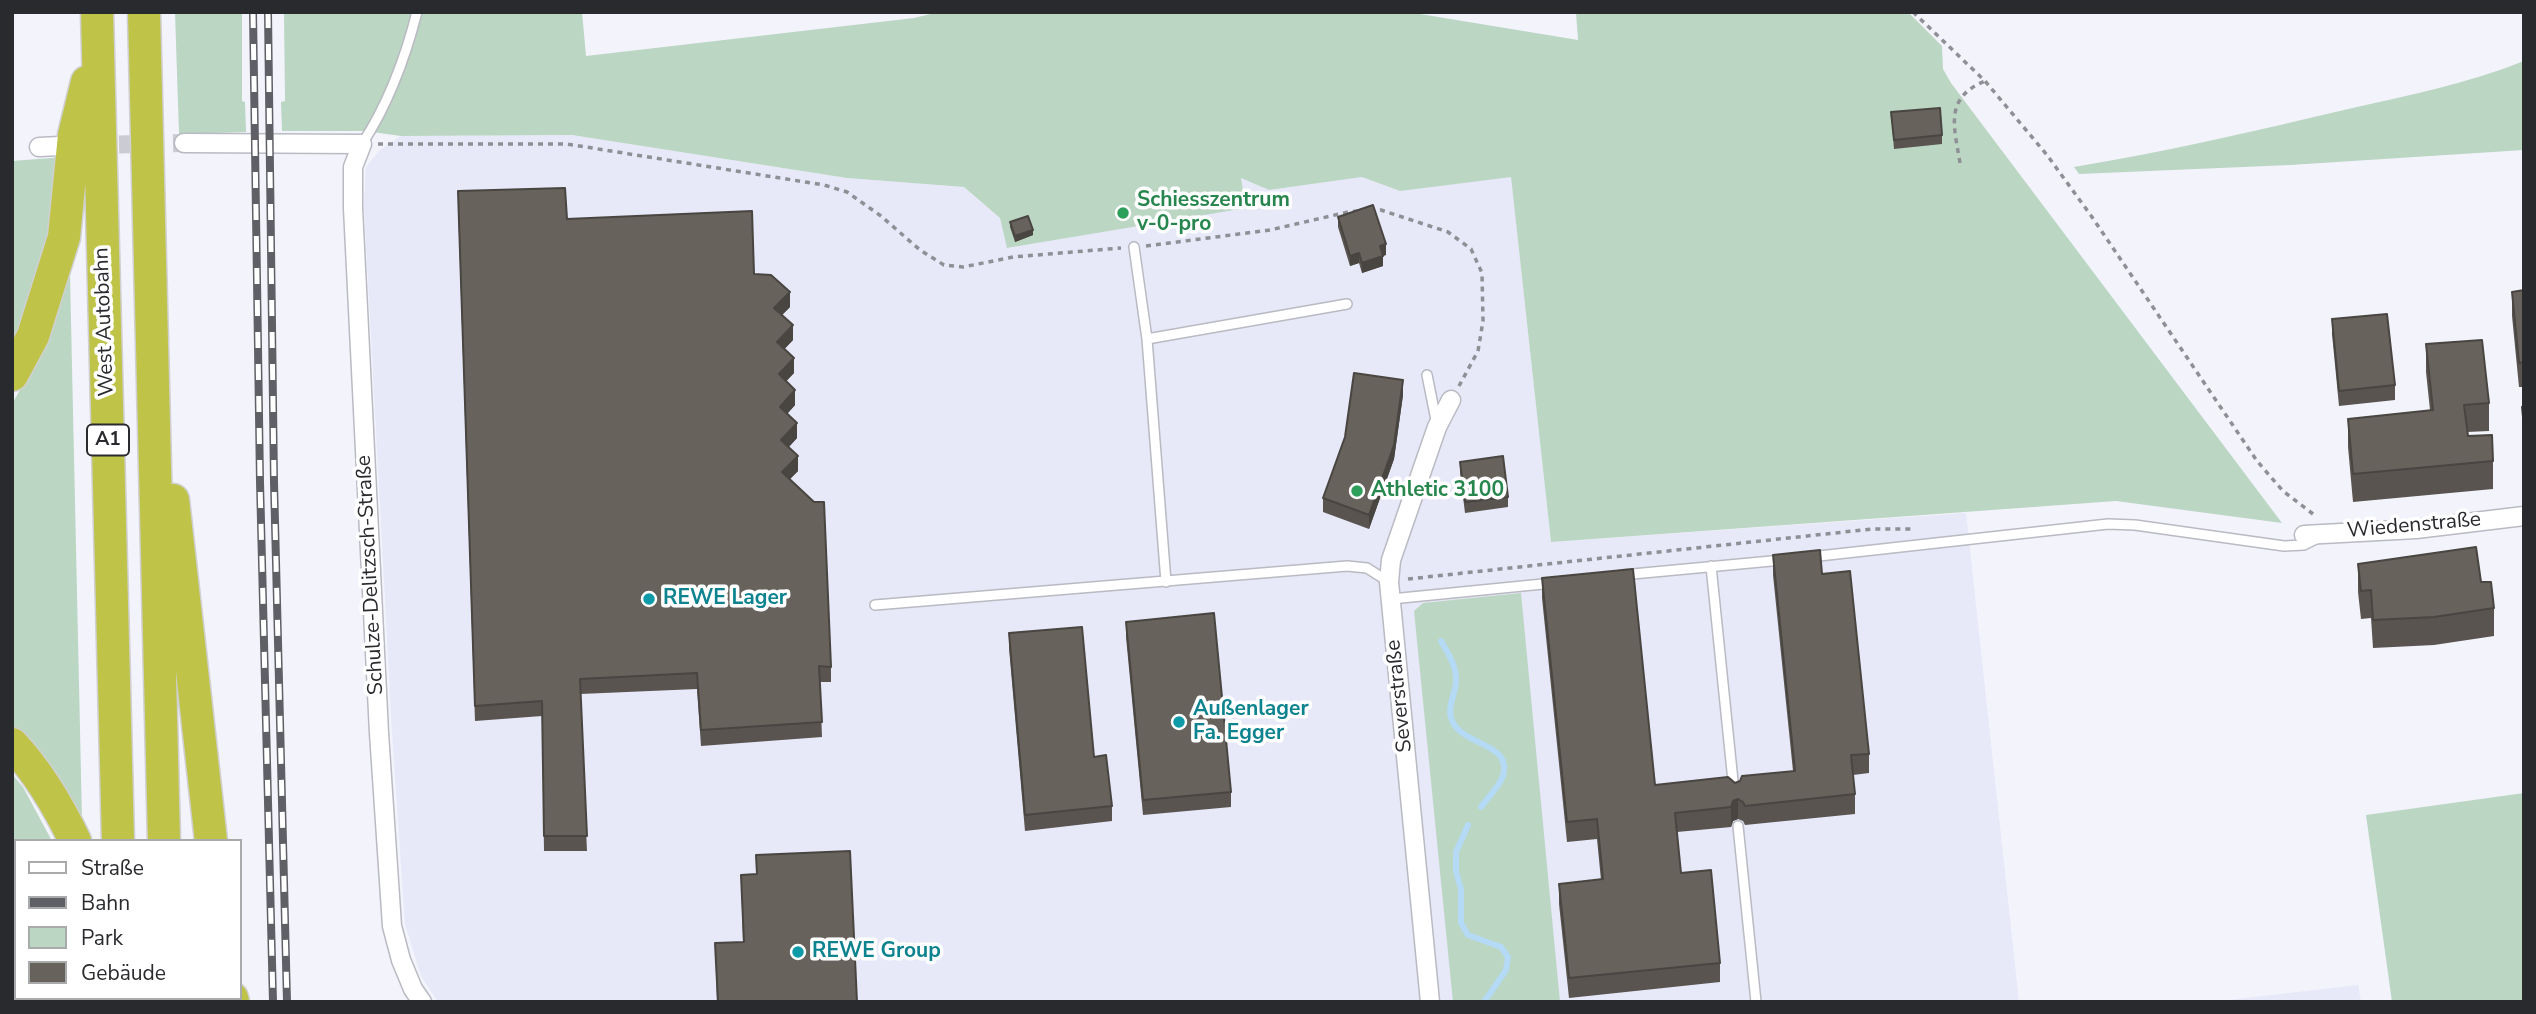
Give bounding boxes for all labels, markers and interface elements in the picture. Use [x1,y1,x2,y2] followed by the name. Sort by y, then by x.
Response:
[1137,188,1290,238] place label: Schiesszentrum v-0-pro
[1115,205,1131,221] marker: Schiesszentrum v-0-pro
[90,247,120,397] street label: West Autobahn
[87,424,129,456] road number: A1
[352,454,390,696] street label: Schulze-Delitzsch-Straße
[1371,478,1504,504] place label: Athletic 3100
[1349,483,1365,499] marker: Athletic 3100
[2346,508,2482,544] street label: Wiedenstraße
[663,586,787,612] place label: REWE Lager
[641,591,657,607] marker: REWE Lager
[1382,638,1418,754] street label: Severstraße
[1193,697,1309,747] place label: Außenlager Fa. Egger
[1171,714,1187,730] marker: Außenlager Fa. Egger
[14,839,242,1000] legend
[81,854,144,882] text: Straße
[81,889,130,917] text: Bahn
[81,924,123,952] text: Park
[812,939,941,965] place label: REWE Group
[790,944,806,960] marker: REWE Group
[81,959,166,987] text: Gebäude

